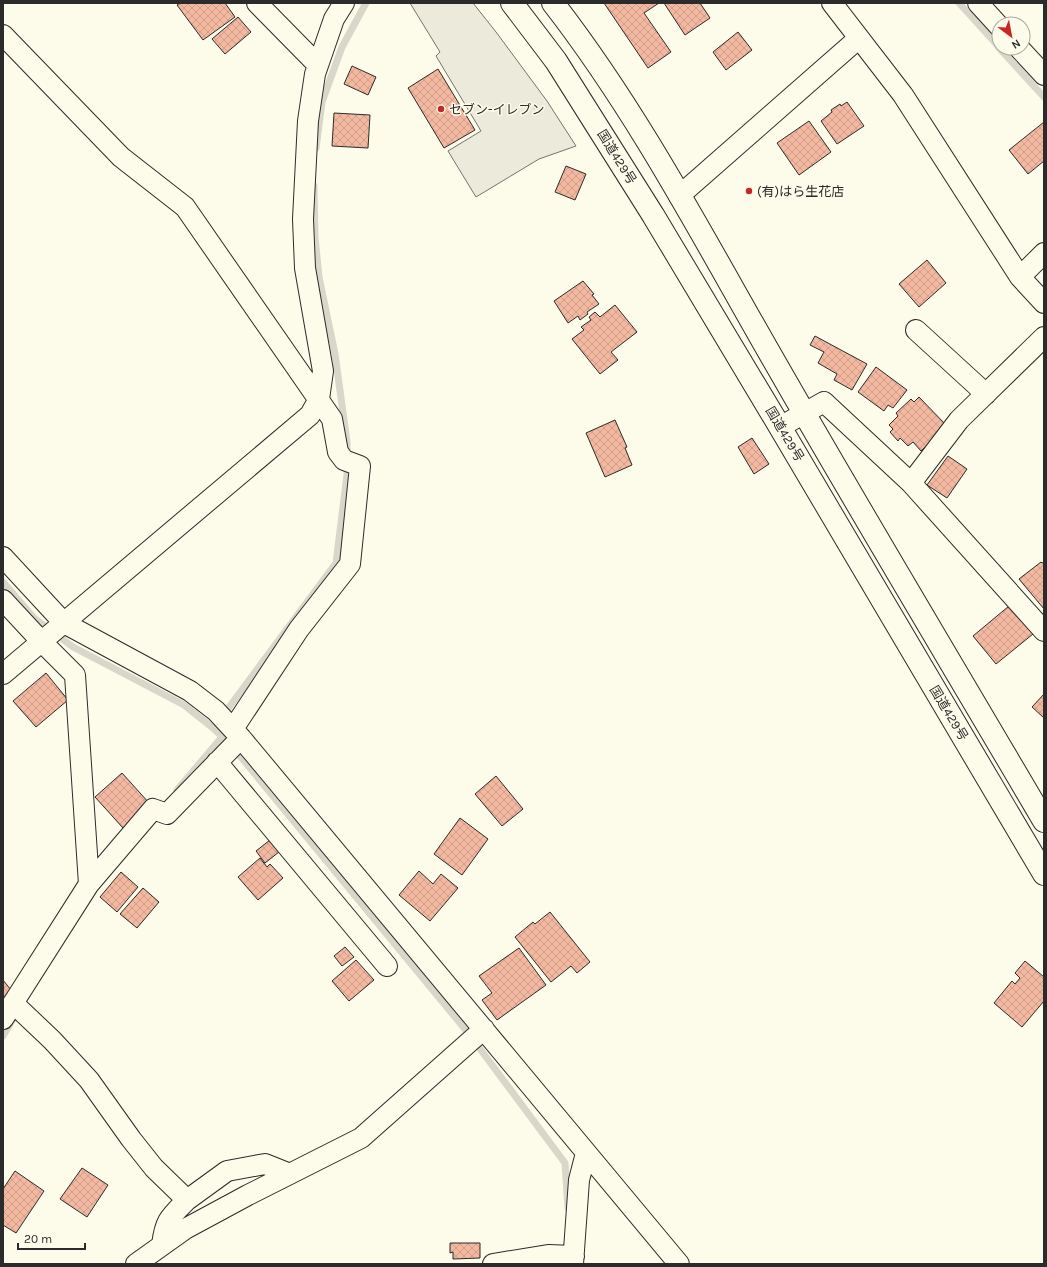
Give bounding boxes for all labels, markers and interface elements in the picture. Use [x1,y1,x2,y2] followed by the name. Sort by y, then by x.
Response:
[991,16,1031,56] north arrow
[1009,36,1023,52] text: N
[449,102,545,117] place label: セブン-イレブン
[436,104,446,114] marker: セブン-イレブン
[594,127,640,187] street label: 国道429号
[757,184,844,199] place label: (有)はら生花店
[744,186,754,196] marker: (有)はら生花店
[763,404,807,464] street label: 国道429号
[927,683,971,743] street label: 国道429号
[18,1225,85,1251] scale bar
[24,1232,52,1246] text: 20 m

